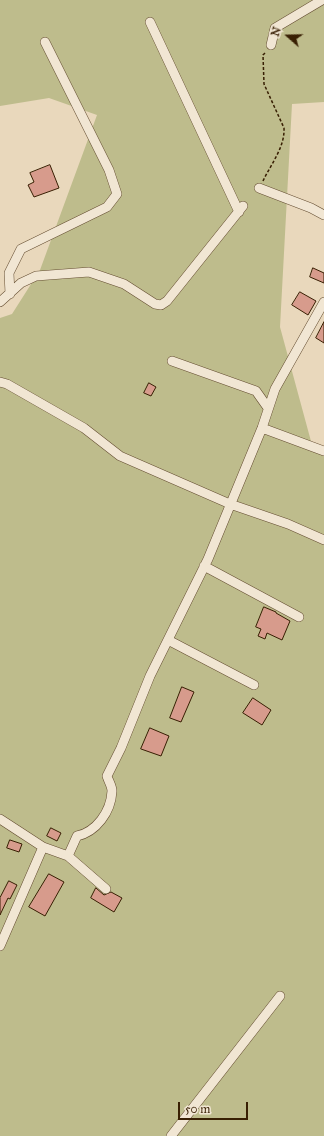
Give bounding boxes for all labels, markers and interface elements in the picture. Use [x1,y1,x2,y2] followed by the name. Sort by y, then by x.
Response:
[268,16,308,56] north arrow
[269,25,284,38] text: N
[180,1094,250,1120] scale bar
[185,1102,210,1116] text: 50 m

